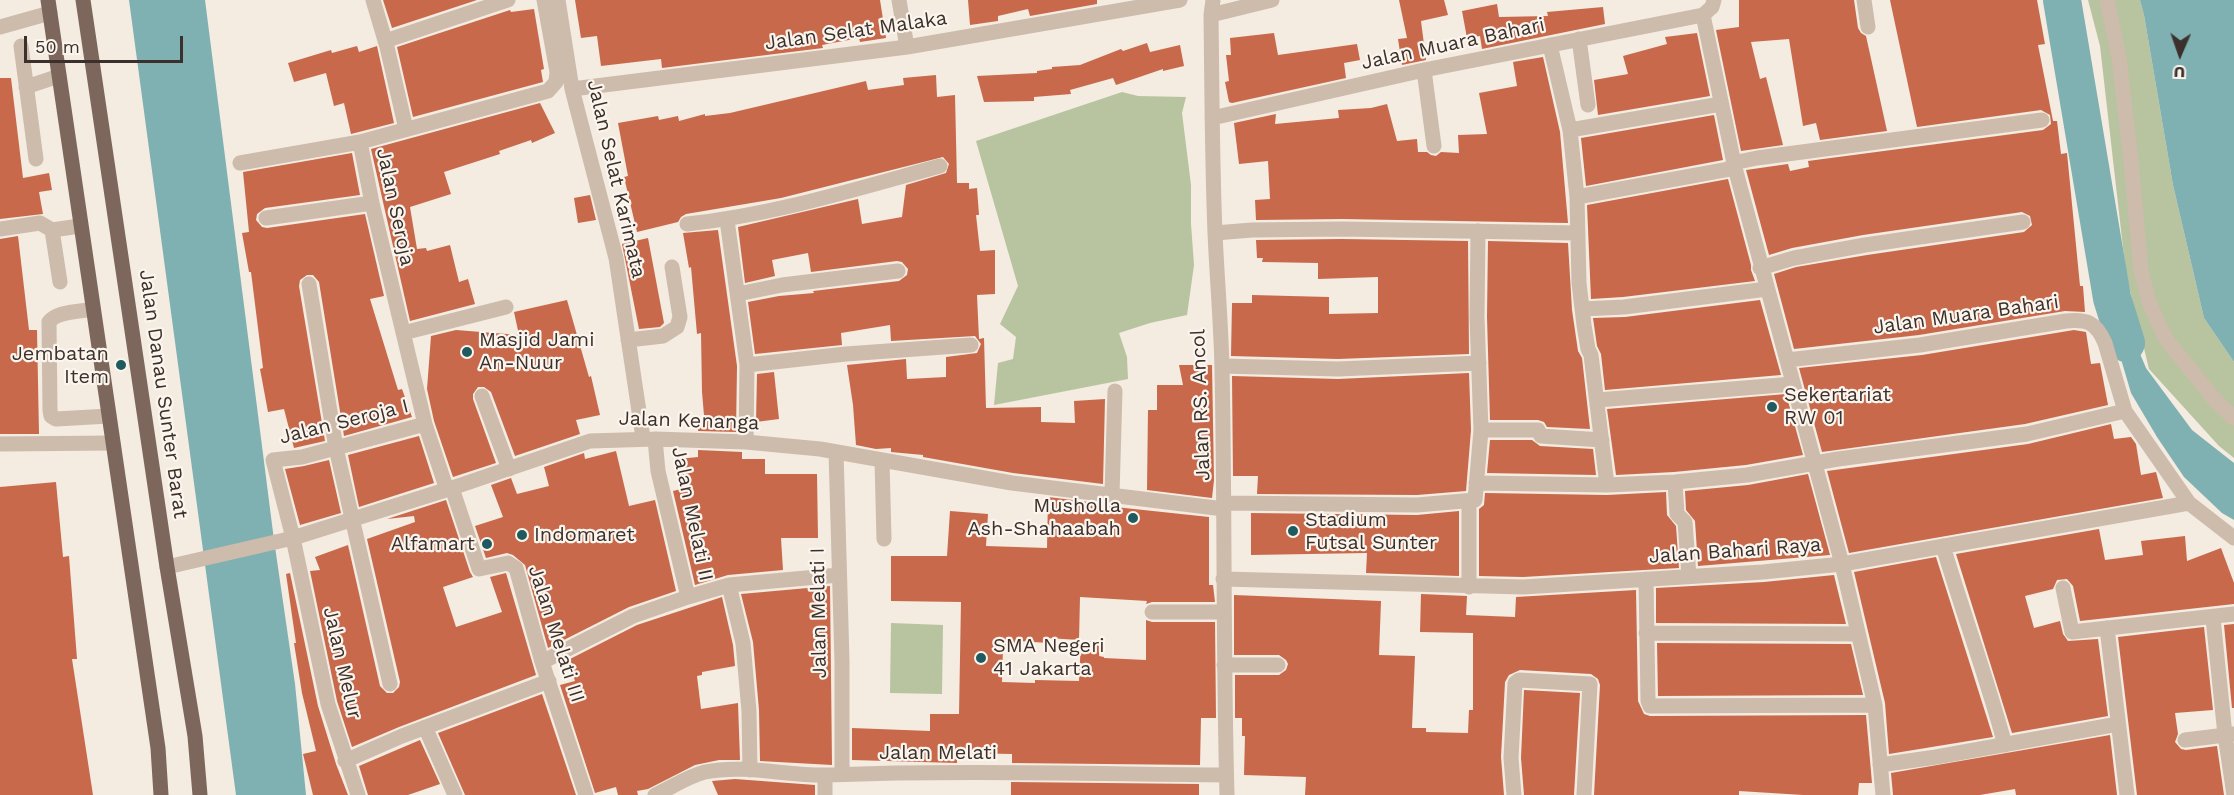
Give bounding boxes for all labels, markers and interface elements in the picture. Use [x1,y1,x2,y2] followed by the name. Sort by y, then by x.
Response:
[763,6,949,56] street label: Jalan Selat Malaka
[1359,13,1547,75] street label: Jalan Muara Bahari
[27,24,186,62] scale bar
[2150,24,2210,84] north arrow
[35,36,80,57] text: 50 m
[2173,63,2185,82] text: U
[581,77,651,281] street label: Jalan Selat Karimata
[371,146,419,268] street label: Jalan Seroja
[134,268,192,520] street label: Jalan Danau Sunter Barat
[1872,290,2060,340] street label: Jalan Muara Bahari
[479,328,594,375] place label: Masjid Jami An-Nuur
[1186,329,1216,481] street label: Jalan RS. Ancol
[12,342,109,389] place label: Jembatan Item
[460,345,474,359] marker: Masjid Jami An-Nuur
[114,358,128,372] marker: Jembatan Item
[1784,383,1891,430] place label: Sekertariat RW 01
[277,394,411,450] street label: Jalan Seroja I
[1765,400,1779,414] marker: Sekertariat RW 01
[618,407,760,435] street label: Jalan Kenanga
[666,445,718,583] street label: Jalan Melati II
[967,494,1121,541] place label: Musholla Ash-Shahaabah
[1305,508,1437,555] place label: Stadium Futsal Sunter
[1126,511,1140,525] marker: Musholla Ash-Shahaabah
[534,523,635,547] place label: Indomaret
[1286,524,1300,538] marker: Stadium Futsal Sunter
[515,528,529,542] marker: Indomaret
[391,532,475,556] place label: Alfamart
[1648,533,1822,569] street label: Jalan Bahari Raya
[480,537,494,551] marker: Alfamart
[806,547,832,679] street label: Jalan Melati I
[523,562,589,706] street label: Jalan Melati III
[317,605,367,721] street label: Jalan Melur
[993,634,1105,681] place label: SMA Negeri 41 Jakarta
[974,651,988,665] marker: SMA Negeri 41 Jakarta
[879,741,997,765] street label: Jalan Melati

